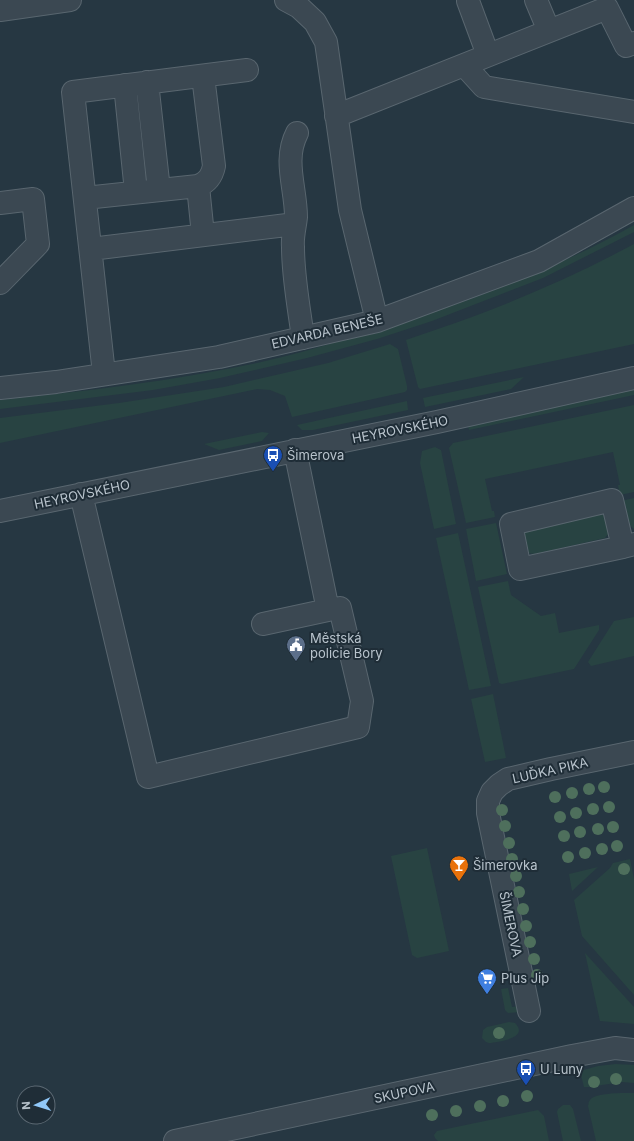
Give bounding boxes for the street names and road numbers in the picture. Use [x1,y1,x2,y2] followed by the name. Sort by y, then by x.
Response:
[270,310,384,352] street label: EDVARDA BENEŠE
[351,412,449,446] street label: HEYROVSKÉHO
[33,476,131,512] street label: HEYROVSKÉHO
[511,754,589,786] street label: LUĎKA PIKA
[496,890,526,958] street label: ŠIMEROVA
[372,1078,436,1106] street label: SKUPOVA

